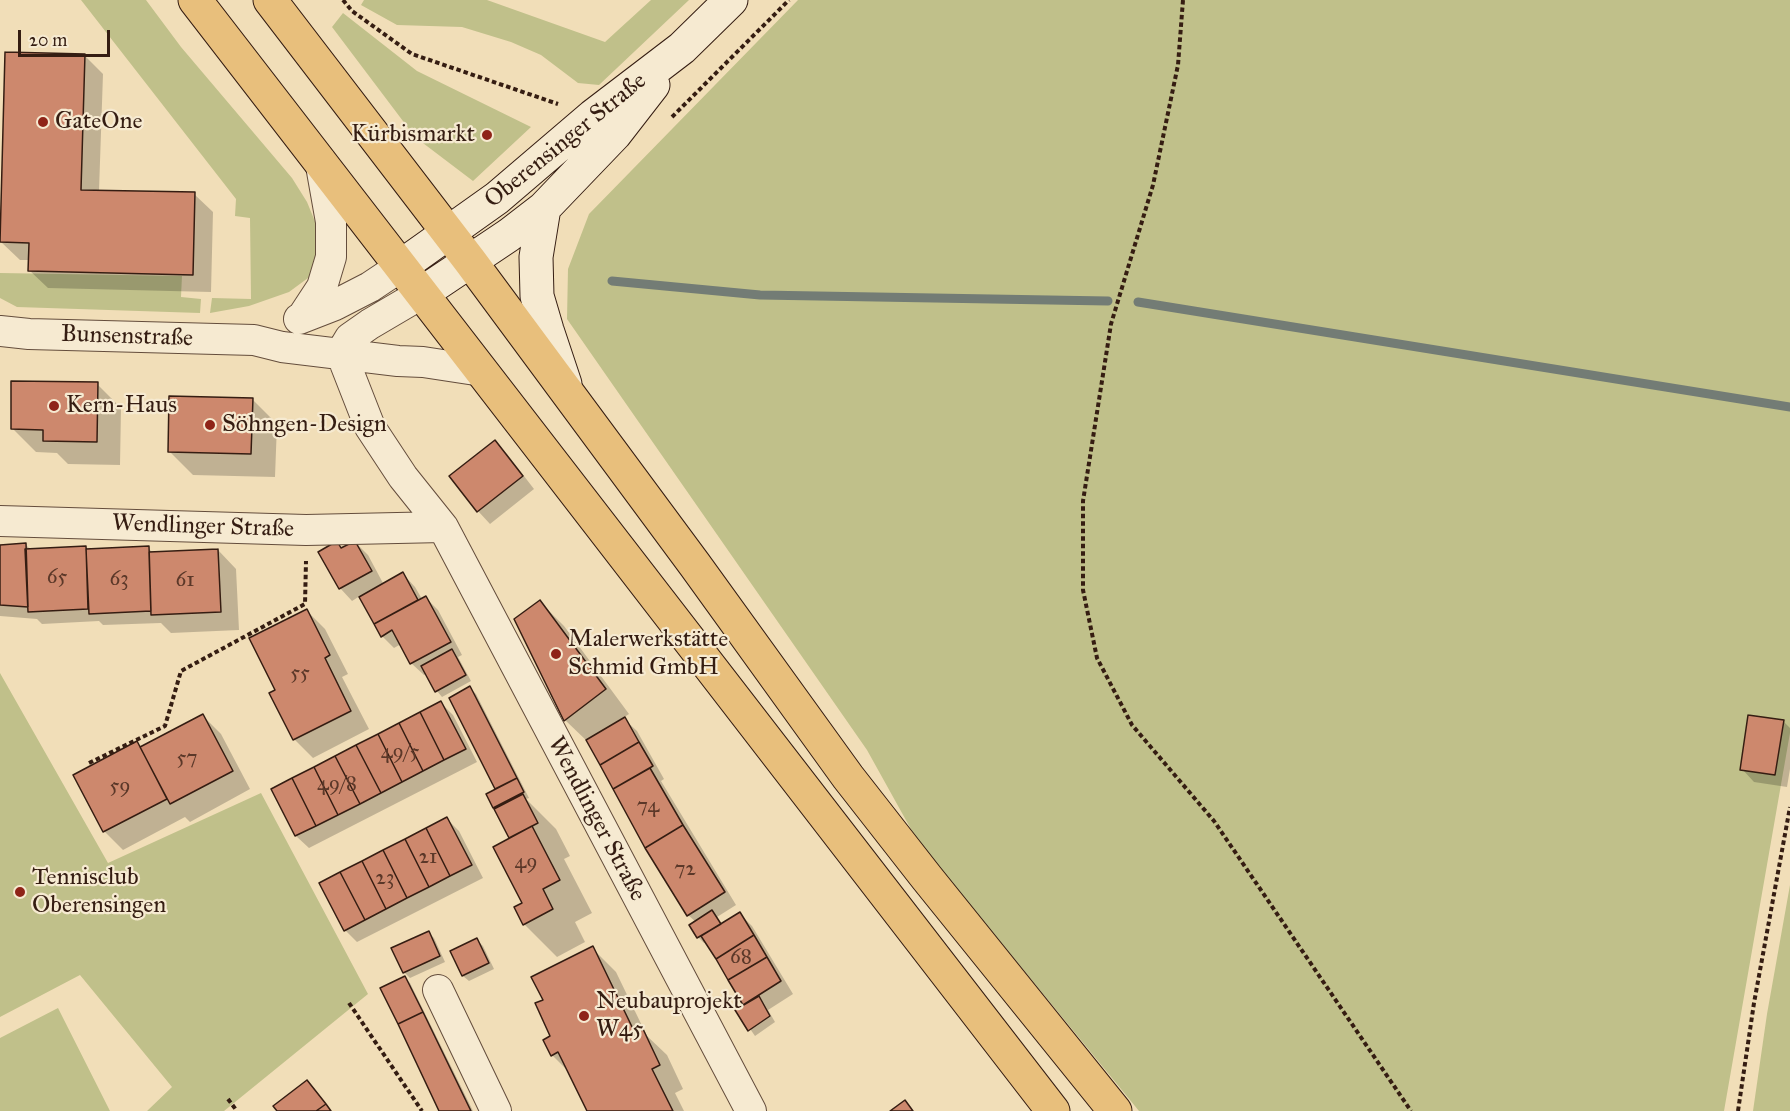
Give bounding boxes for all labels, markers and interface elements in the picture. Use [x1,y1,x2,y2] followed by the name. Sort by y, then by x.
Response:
[21,18,112,56] scale bar
[29,29,67,51] text: 20 m
[479,67,653,215] street label: Oberensinger Straße
[55,108,142,136] place label: GateOne
[36,115,50,129] marker: GateOne
[351,121,475,149] place label: Kürbismarkt
[480,128,494,142] marker: Kürbismarkt
[60,320,194,354] street label: Bunsenstraße
[66,392,177,420] place label: Kern-Haus
[47,399,61,413] marker: Kern-Haus
[222,411,387,439] place label: Söhngen-Design
[203,418,217,432] marker: Söhngen-Design
[111,509,295,545] street label: Wendlinger Straße
[47,565,67,591] house number: 65
[109,567,129,593] house number: 63
[176,568,194,594] house number: 61
[568,626,728,682] place label: Malerwerkstätte Schmid GmbH
[549,647,563,661] marker: Malerwerkstätte Schmid GmbH
[290,661,310,687] house number: 55
[541,732,651,906] street label: Wendlinger Straße
[381,740,419,766] house number: 49/5
[177,746,197,772] house number: 57
[317,772,357,798] house number: 49/8
[109,774,131,800] house number: 59
[637,794,659,820] house number: 74
[419,845,437,871] house number: 21
[515,850,537,876] house number: 49
[674,857,696,883] house number: 72
[32,864,166,920] place label: Tennisclub Oberensingen
[376,866,394,892] house number: 23
[13,885,27,899] marker: Tennisclub Oberensingen
[730,945,752,971] house number: 68
[596,988,742,1044] place label: Neubauprojekt W45
[577,1009,591,1023] marker: Neubauprojekt W45

